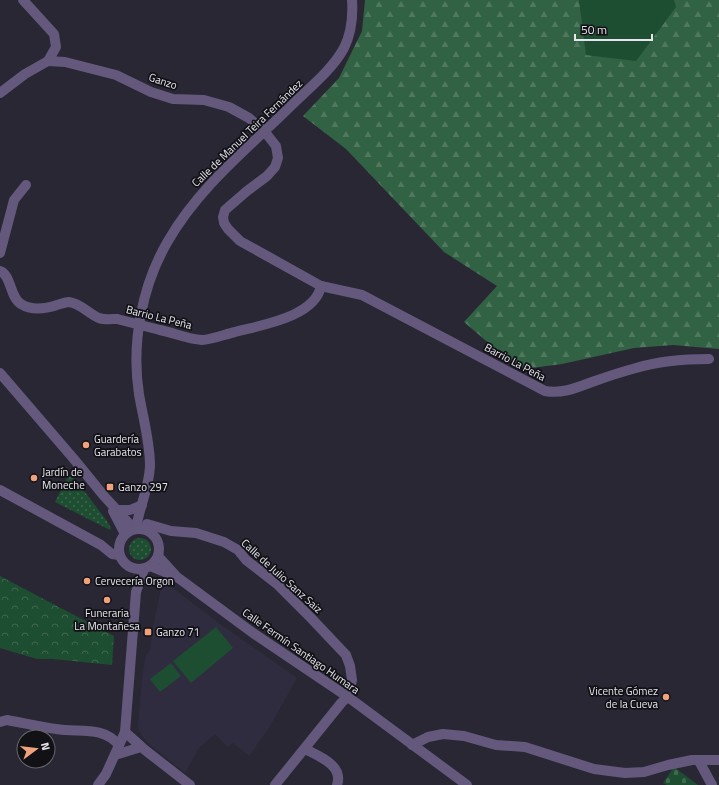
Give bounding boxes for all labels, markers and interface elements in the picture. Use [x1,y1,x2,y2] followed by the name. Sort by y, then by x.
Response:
[575,16,652,42] scale bar
[581,20,607,39] text: 50 m
[147,69,179,93] street label: Ganzo
[188,76,306,190] street label: Calle de Manuel Teira Fernández
[124,301,194,333] street label: Barrio La Peña
[482,339,549,385] street label: Barrio La Peña
[94,431,142,460] place label: Guardería Garabatos
[81,440,91,450] marker: Guardería Garabatos
[42,464,85,493] place label: Jardín de Moneche
[29,473,39,483] marker: Jardín de Moneche
[118,479,168,495] place label: Ganzo 297
[105,482,115,492] marker: Ganzo 297
[238,535,326,617] street label: Calle de Julio Sanz Saiz
[95,573,174,589] place label: Cervecería Orgon
[82,576,92,586] marker: Cervecería Orgon
[102,595,112,605] marker: Funeraria La Montañesa
[239,604,363,698] street label: Calle Fermín Santiago Humara
[74,605,140,634] place label: Funeraria La Montañesa
[156,624,200,640] place label: Ganzo 71
[143,627,153,637] marker: Ganzo 71
[589,683,658,712] place label: Vicente Gómez de la Cueva
[661,692,671,702] marker: Vicente Gómez de la Cueva
[16,729,56,769] north arrow
[37,741,54,752] text: N

